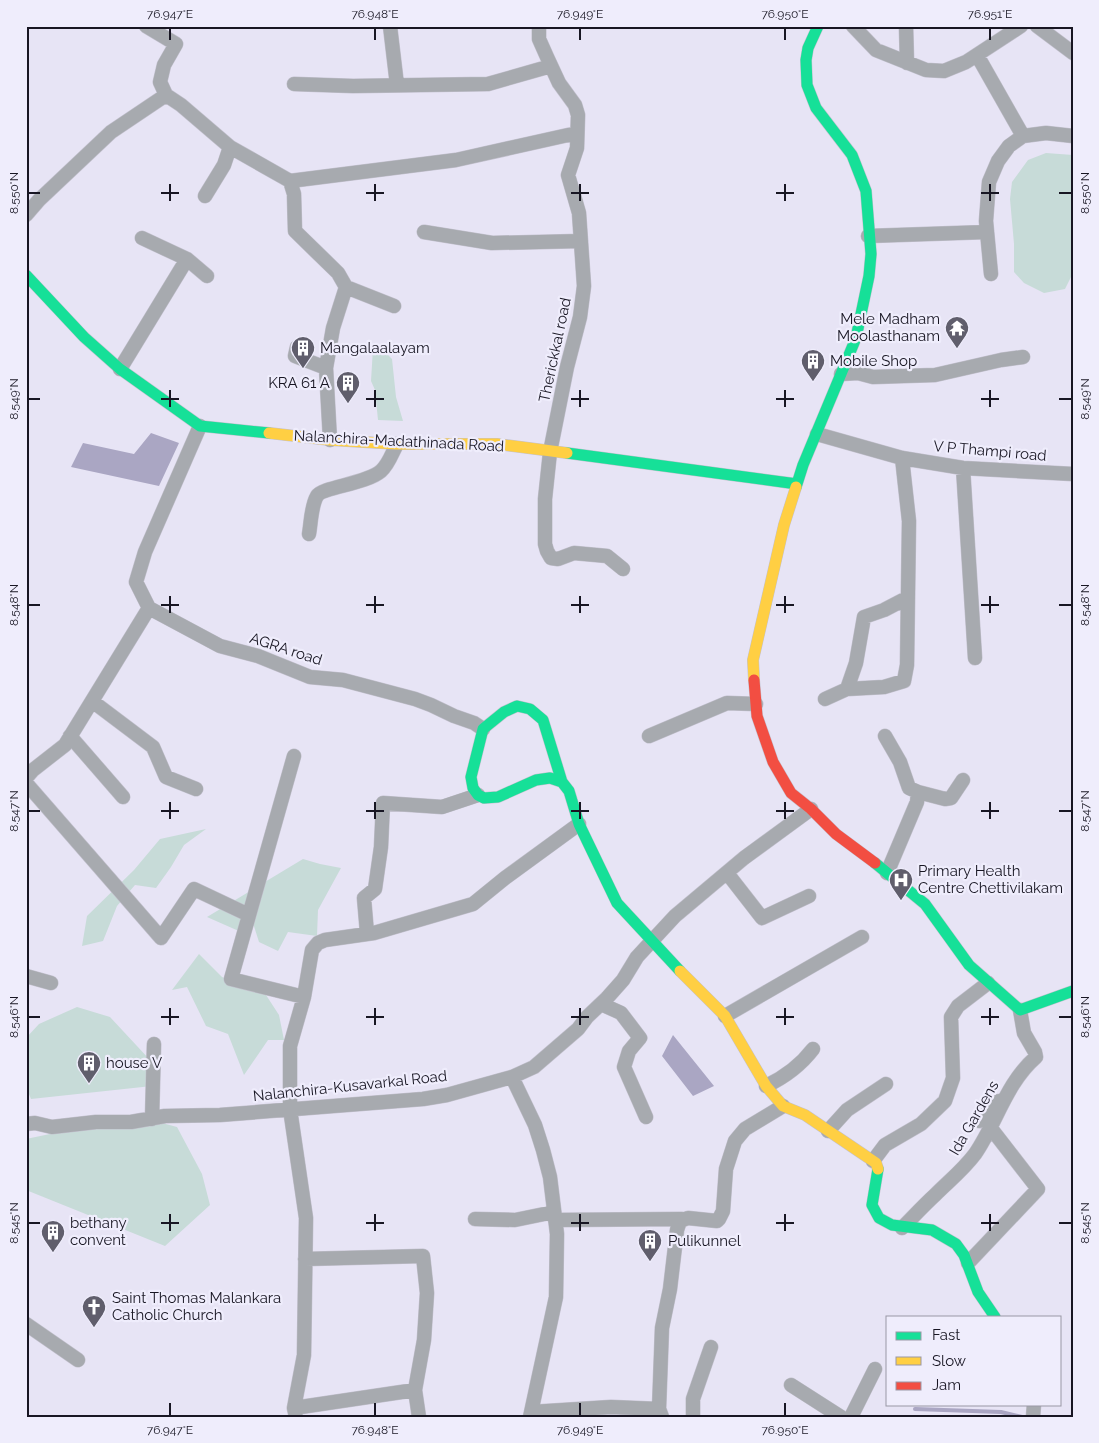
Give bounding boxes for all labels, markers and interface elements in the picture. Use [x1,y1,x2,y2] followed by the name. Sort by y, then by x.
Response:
[147,7,193,21] text: 76.947°E
[351,7,399,21] text: 76.948°E
[557,7,603,21] text: 76.949°E
[761,7,809,21] text: 76.950°E
[968,7,1012,21] text: 76.951°E
[7,172,21,214] text: 8.550°N
[1078,172,1092,214] text: 8.550°N
[535,296,575,404] street label: Therickkal road
[837,310,940,345] place label: Mele Madham Moolasthanam
[944,315,970,349] temple icon: Mele Madham Moolasthanam
[290,335,316,369] building icon: Mangalaalayam
[320,339,430,357] place label: Mangalaalayam
[800,348,826,382] building icon: Mobile Shop
[830,352,917,370] place label: Mobile Shop
[335,370,361,404] building icon: KRA 61 A
[268,374,330,392] place label: KRA 61 A
[7,378,21,420] text: 8.549°N
[1078,378,1092,420] text: 8.549°N
[293,427,505,455] street label: Nalanchira-Madathinada Road
[933,437,1047,465] street label: V P Thampi road
[7,584,21,626] text: 8.548°N
[1078,584,1092,626] text: 8.548°N
[247,629,325,669] street label: AGRA road
[7,790,21,832] text: 8.547°N
[1078,790,1092,832] text: 8.547°N
[918,862,1063,897] place label: Primary Health Centre Chettivilakam
[888,867,914,901] hospital icon: Primary Health Centre Chettivilakam
[7,996,21,1038] text: 8.546°N
[1078,996,1092,1038] text: 8.546°N
[76,1050,102,1084] building icon: house V
[106,1054,162,1072] place label: house V
[252,1067,448,1105] street label: Nalanchira-Kusavarkal Road
[945,1078,1003,1158] street label: Ida Gardens
[7,1202,21,1244] text: 8.545°N
[1078,1202,1092,1244] text: 8.545°N
[70,1214,127,1249] place label: bethany convent
[40,1219,66,1253] building icon: bethany convent
[637,1228,663,1262] building icon: Pulikunnel
[668,1232,742,1250] place label: Pulikunnel
[112,1289,281,1324] place label: Saint Thomas Malankara Catholic Church
[81,1294,107,1328] church icon: Saint Thomas Malankara Catholic Church
[886,1316,1062,1406] legend
[932,1326,960,1344] text: Fast
[932,1352,966,1370] text: Slow
[932,1376,961,1394] text: Jam
[147,1423,193,1437] text: 76.947°E
[351,1423,399,1437] text: 76.948°E
[557,1423,603,1437] text: 76.949°E
[761,1423,809,1437] text: 76.950°E

